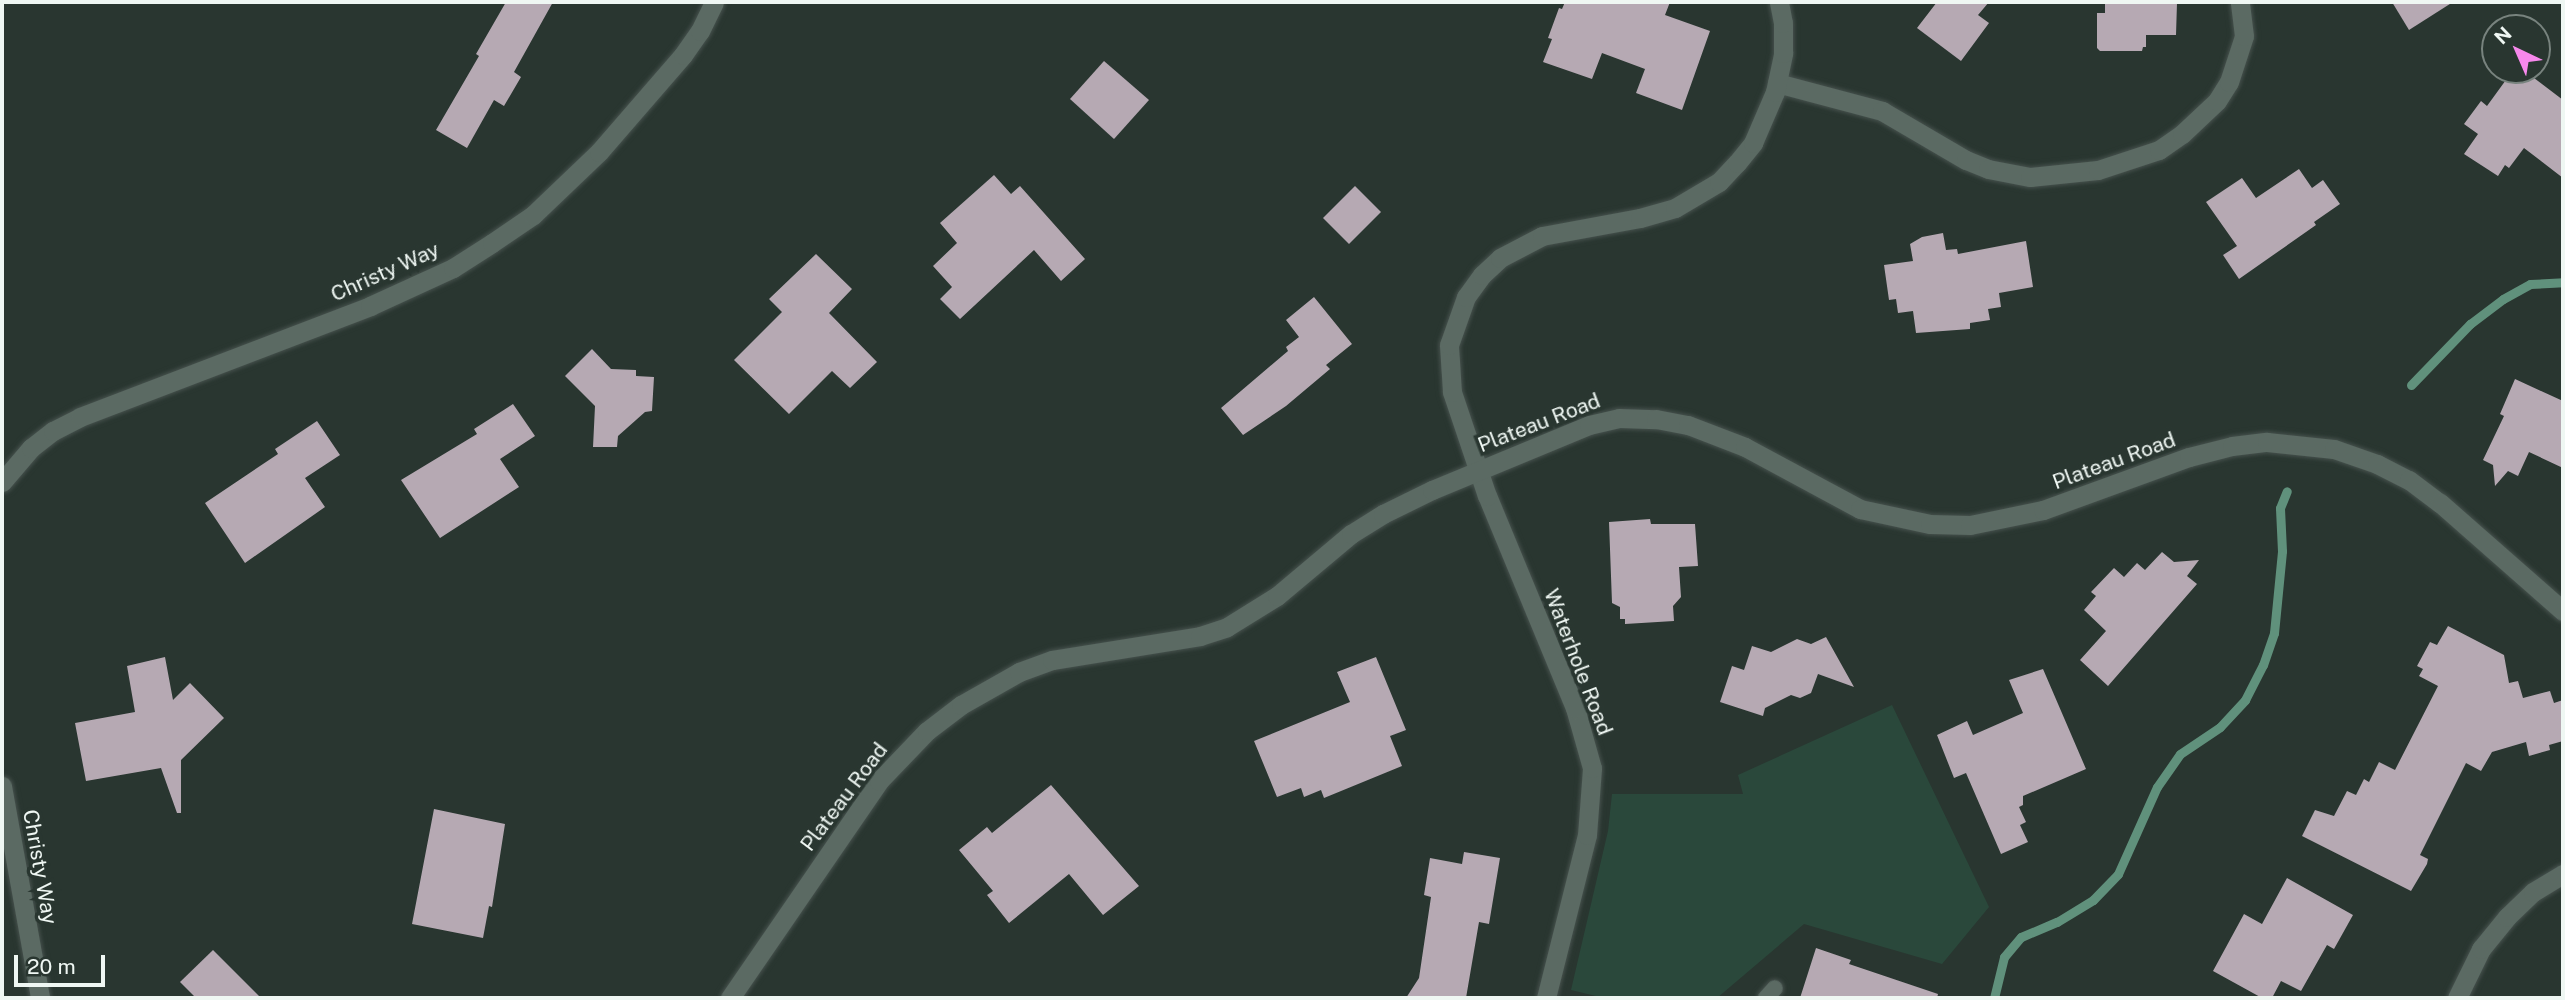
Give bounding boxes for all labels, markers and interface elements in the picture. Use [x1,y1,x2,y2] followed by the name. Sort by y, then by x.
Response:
[2481,14,2551,84] north arrow
[2490,22,2516,48] text: N
[327,237,443,307] street label: Christy Way
[1474,388,1604,458] street label: Plateau Road
[2049,427,2179,495] street label: Plateau Road
[1538,585,1618,739] street label: Waterhole Road
[795,738,893,856] street label: Plateau Road
[17,807,63,927] street label: Christy Way
[18,940,108,984] scale bar
[27,954,76,979] text: 20 m

